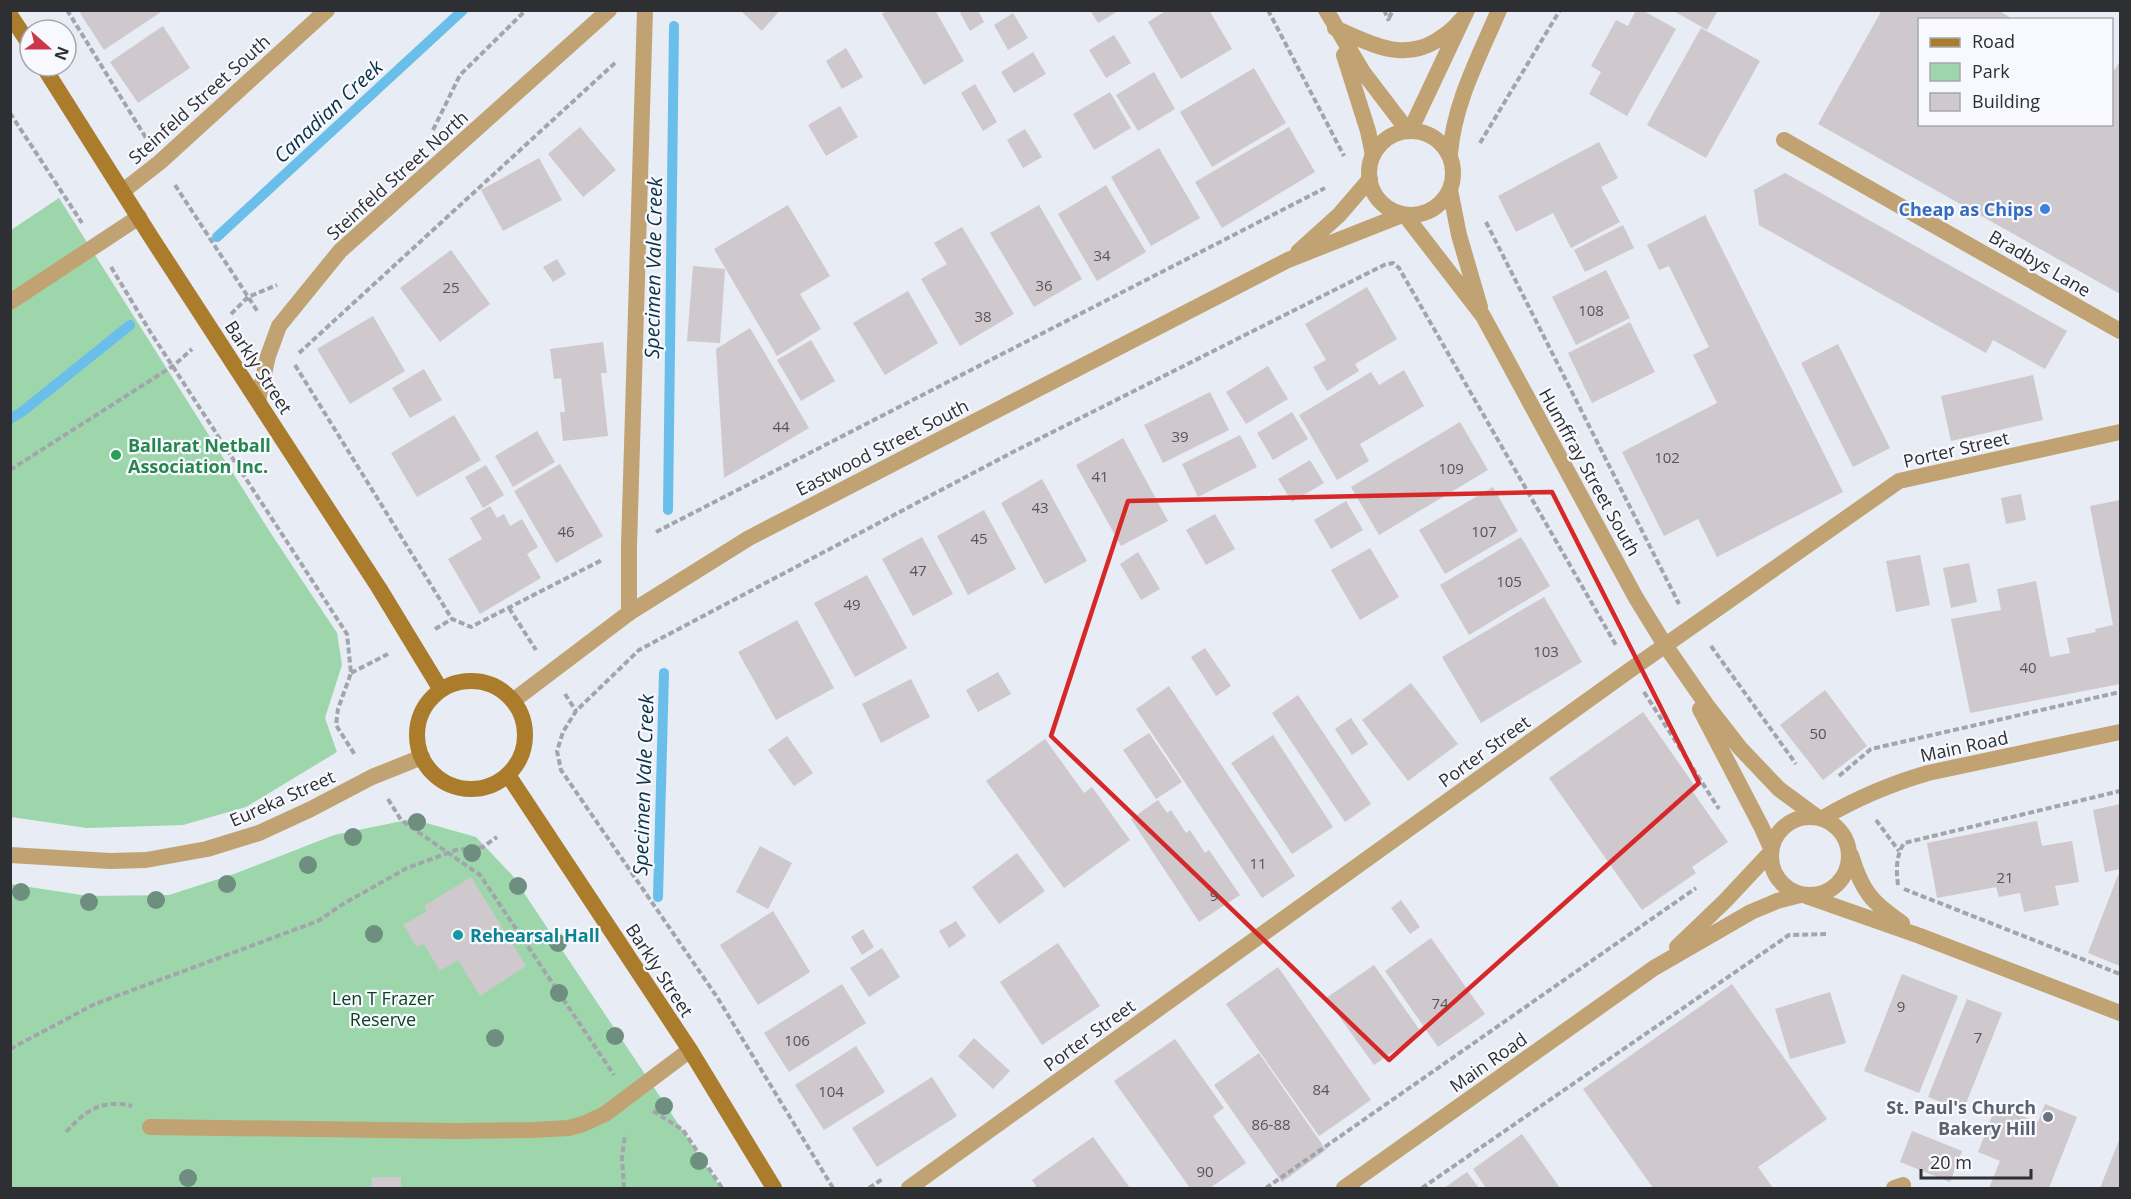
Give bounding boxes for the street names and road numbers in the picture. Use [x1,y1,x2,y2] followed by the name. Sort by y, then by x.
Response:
[123,29,275,169] street label: Steinfeld Street South
[321,105,473,245] street label: Steinfeld Street North
[1985,224,2095,302] street label: Bradbys Lane
[220,316,298,418] street label: Barkly Street
[1534,384,1646,560] street label: Humffray Street South
[792,393,972,501] street label: Eastwood Street South
[1901,425,2011,473] street label: Porter Street
[1433,710,1535,792] street label: Porter Street
[1918,725,2010,767] street label: Main Road
[226,764,338,832] street label: Eureka Street
[621,919,699,1021] street label: Barkly Street
[1038,994,1140,1076] street label: Porter Street
[1444,1027,1532,1097] street label: Main Road

